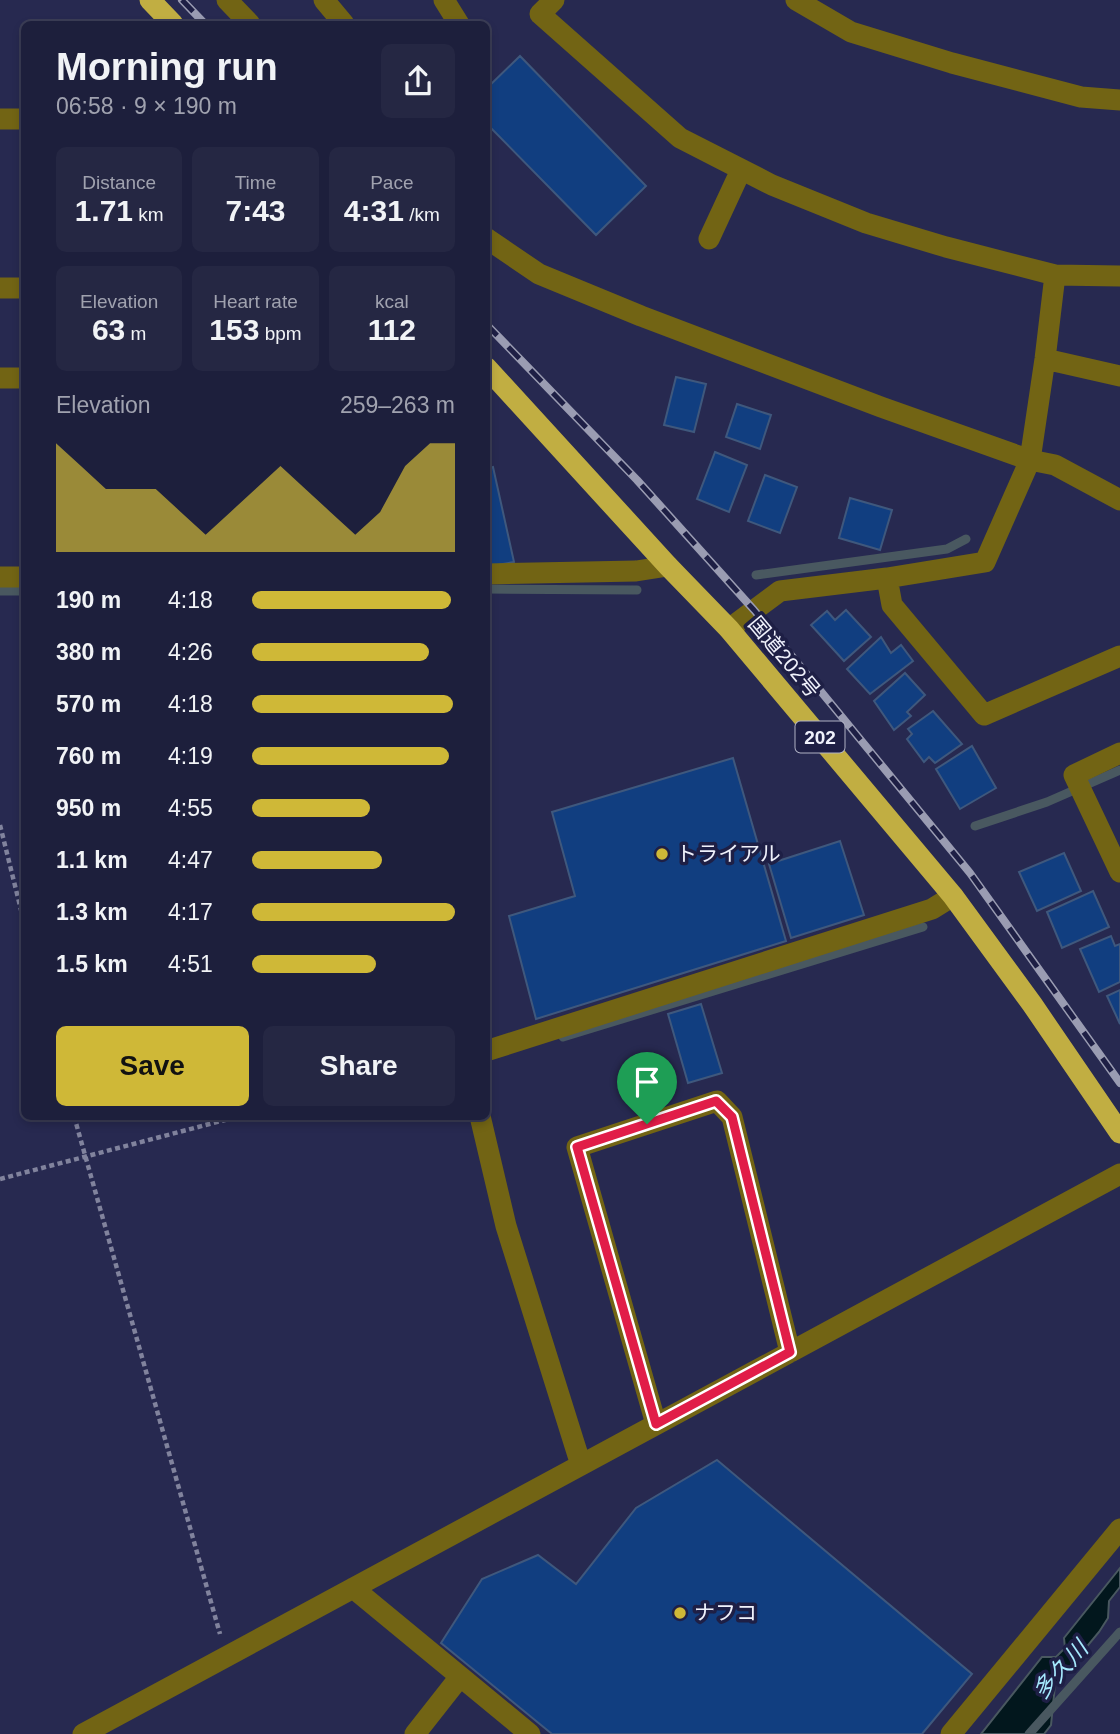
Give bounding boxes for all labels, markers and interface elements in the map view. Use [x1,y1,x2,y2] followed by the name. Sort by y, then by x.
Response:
[381,44,455,118] button: share
[56,46,278,88] text: Morning run
[56,93,237,119] text: 06:58 · 9 × 190 m
[82,172,156,193] text: Distance
[235,172,276,193] text: Time
[370,172,413,193] text: Pace
[75,194,133,227] text: 1.71
[225,194,286,227] text: 7:43
[344,194,404,227] text: 4:31
[133,204,164,225] text: km
[404,204,440,225] text: /km
[80,291,158,312] text: Elevation
[213,291,298,312] text: Heart rate
[375,291,409,312] text: kcal
[92,313,125,346] text: 63
[209,313,259,346] text: 153
[368,313,416,346] text: 112
[125,323,146,344] text: m
[259,323,302,344] text: bpm
[56,392,151,418] text: Elevation
[340,392,455,418] text: 259–263 m
[56,587,121,613] text: 190 m
[168,587,213,613] text: 4:18
[744,612,825,702] street label: 国道202号
[56,639,121,665] text: 380 m
[168,639,213,665] text: 4:26
[56,691,121,717] text: 570 m
[168,691,213,717] text: 4:18
[796,722,844,752] road number: 202
[56,743,121,769] text: 760 m
[168,743,213,769] text: 4:19
[56,795,121,821] text: 950 m
[168,795,213,821] text: 4:55
[676,842,781,865] place label: トライアル
[654,846,670,862] marker: トライアル
[56,847,128,873] text: 1.1 km
[168,847,213,873] text: 4:47
[56,899,128,925] text: 1.3 km
[168,899,213,925] text: 4:17
[56,951,128,977] text: 1.5 km
[168,951,213,977] text: 4:51
[56,1026,249,1106] button: Save
[263,1026,455,1106] button: Share
[617,1052,677,1124] pin
[628,1063,666,1101] icon: arrive
[694,1601,757,1624] place label: ナフコ
[672,1605,688,1621] marker: ナフコ
[1027,1633,1095,1704] water label: 多久川

